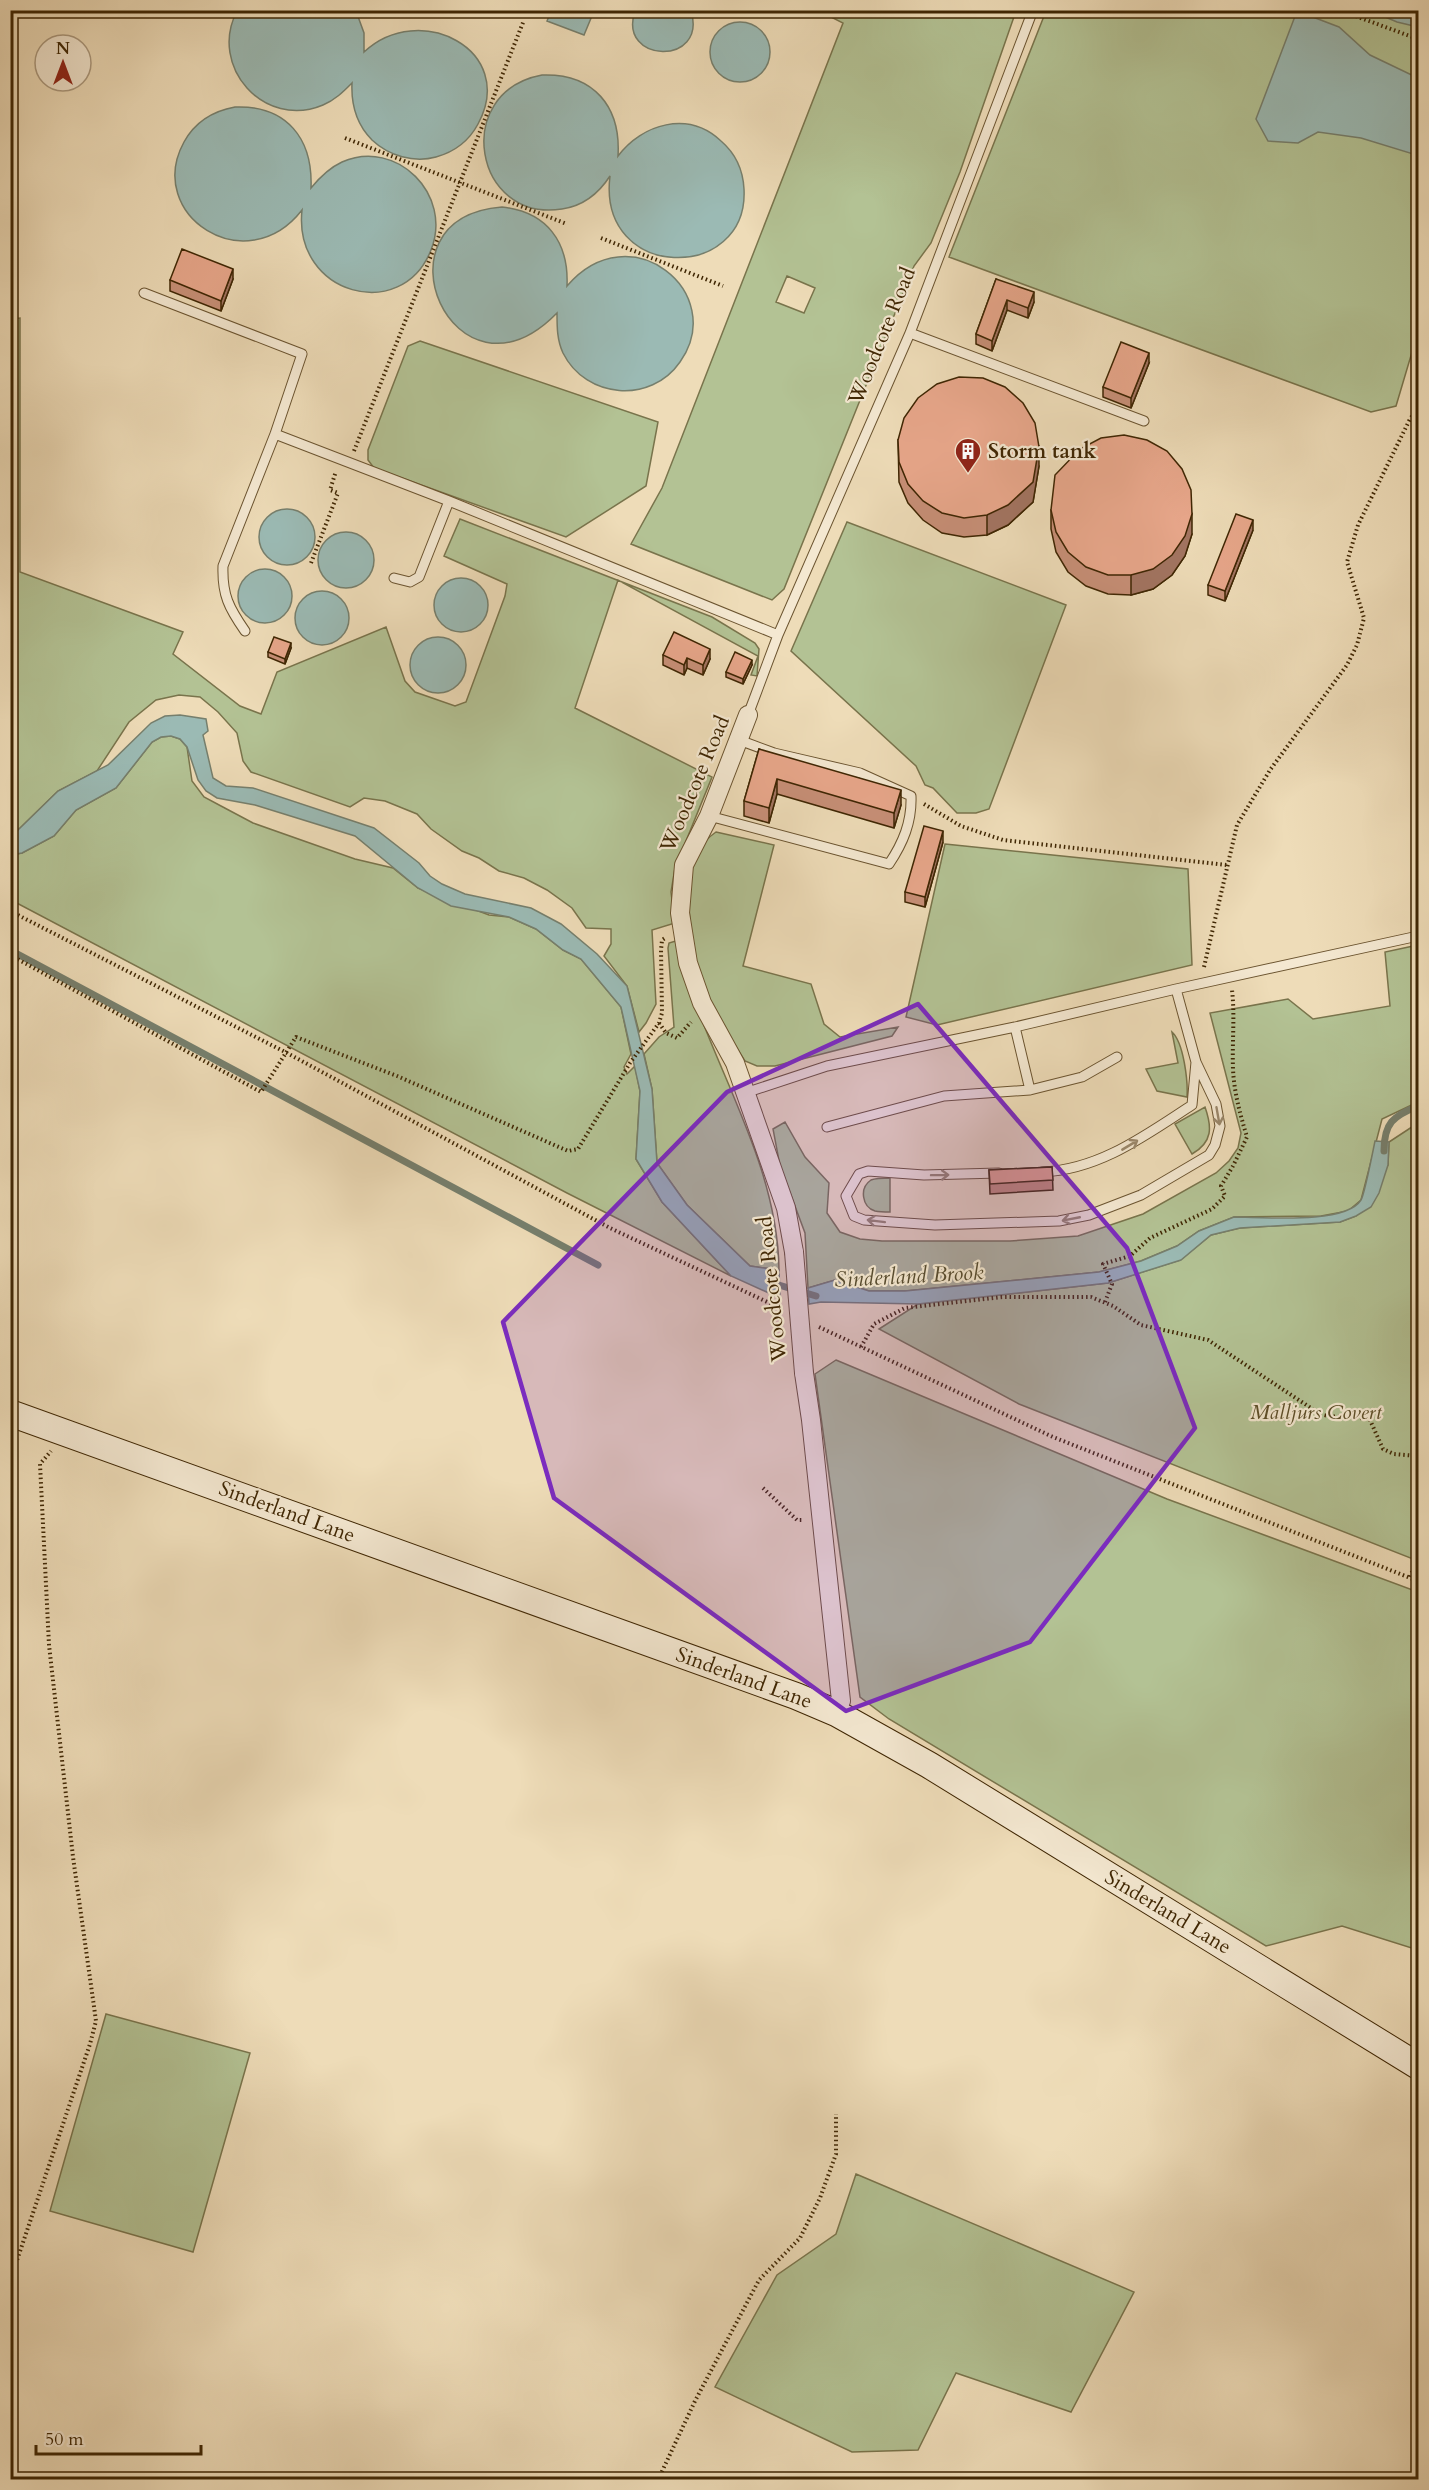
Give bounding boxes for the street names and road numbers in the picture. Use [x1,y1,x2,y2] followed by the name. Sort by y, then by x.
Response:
[841,263,923,410] street label: Woodcote Road
[653,711,737,858] street label: Woodcote Road
[750,1215,794,1364] street label: Woodcote Road
[215,1474,359,1550] street label: Sinderland Lane
[672,1640,816,1716] street label: Sinderland Lane
[1099,1863,1237,1961] street label: Sinderland Lane

